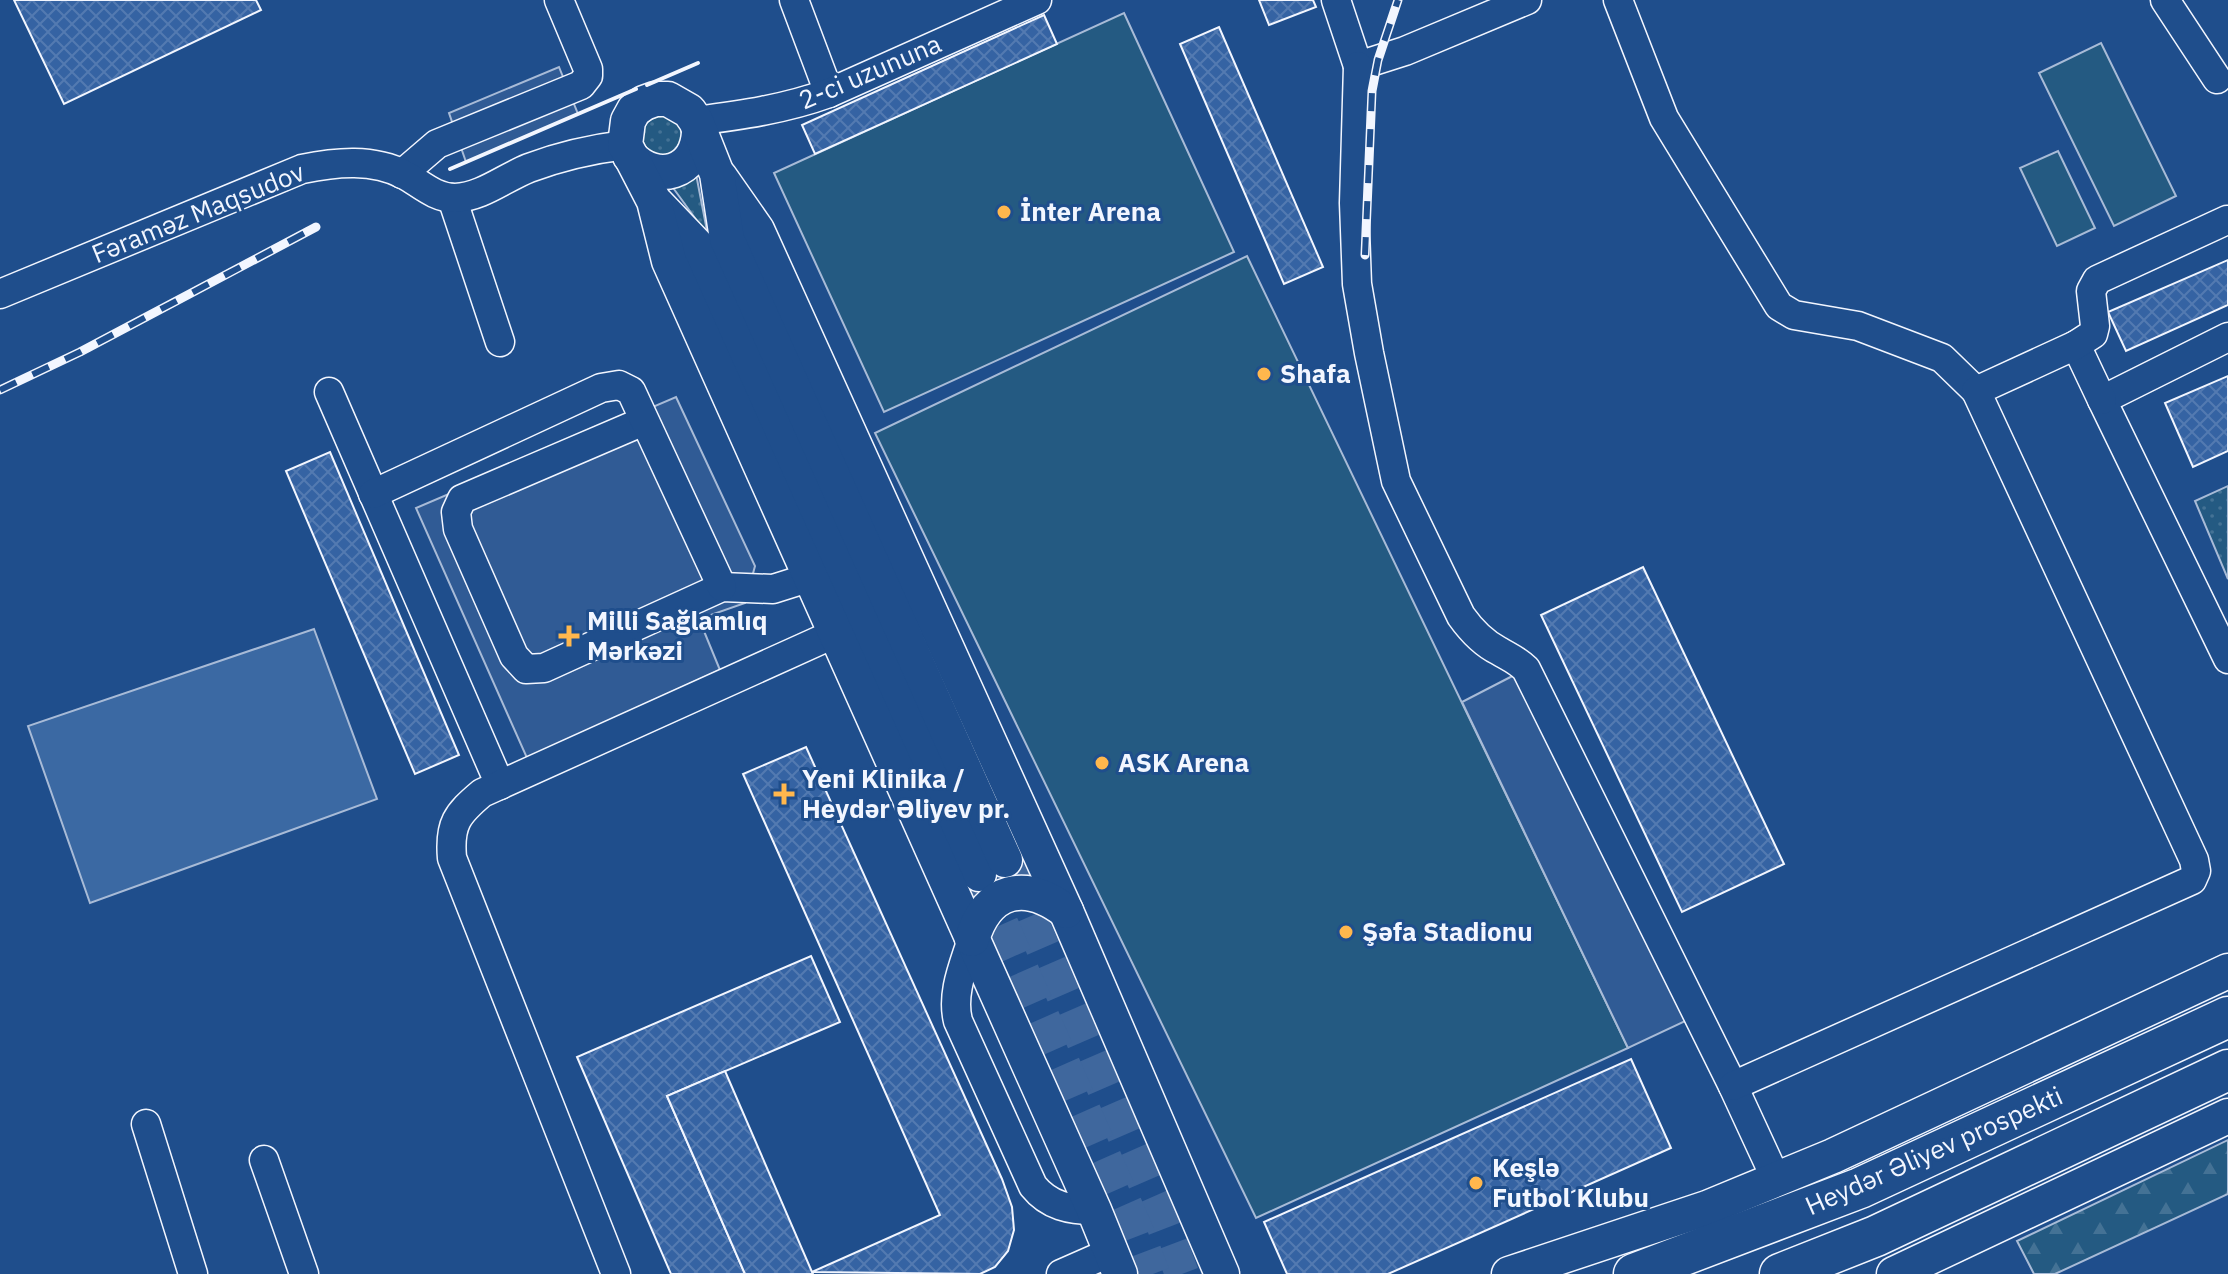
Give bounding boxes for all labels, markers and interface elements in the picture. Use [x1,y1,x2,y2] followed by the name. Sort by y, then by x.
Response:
[793,26,946,116] street label: 2-ci uzununa
[86,154,309,270] street label: Fəraməz Maqsudov
[1020,194,1161,228] place label: İnter Arena
[995,203,1013,221] marker: İnter Arena
[1280,356,1351,390] place label: Shafa
[1255,365,1273,383] marker: Shafa
[587,603,768,667] place label: Milli Sağlamlıq Mərkəzi
[558,625,580,647] marker: Milli Sağlamlıq Mərkəzi
[1118,745,1250,779] place label: ASK Arena
[1093,754,1111,772] marker: ASK Arena
[802,761,1010,825] place label: Yeni Klinika / Heydər Əliyev pr.
[773,783,795,805] marker: Yeni Klinika / Heydər Əliyev pr.
[1362,914,1533,948] place label: Şəfa Stadionu
[1337,923,1355,941] marker: Şəfa Stadionu
[1800,1078,2068,1222] street label: Heydər Əliyev prospekti
[1492,1150,1649,1214] place label: Keşlə Futbol Klubu
[1467,1174,1485,1192] marker: Keşlə Futbol Klubu

